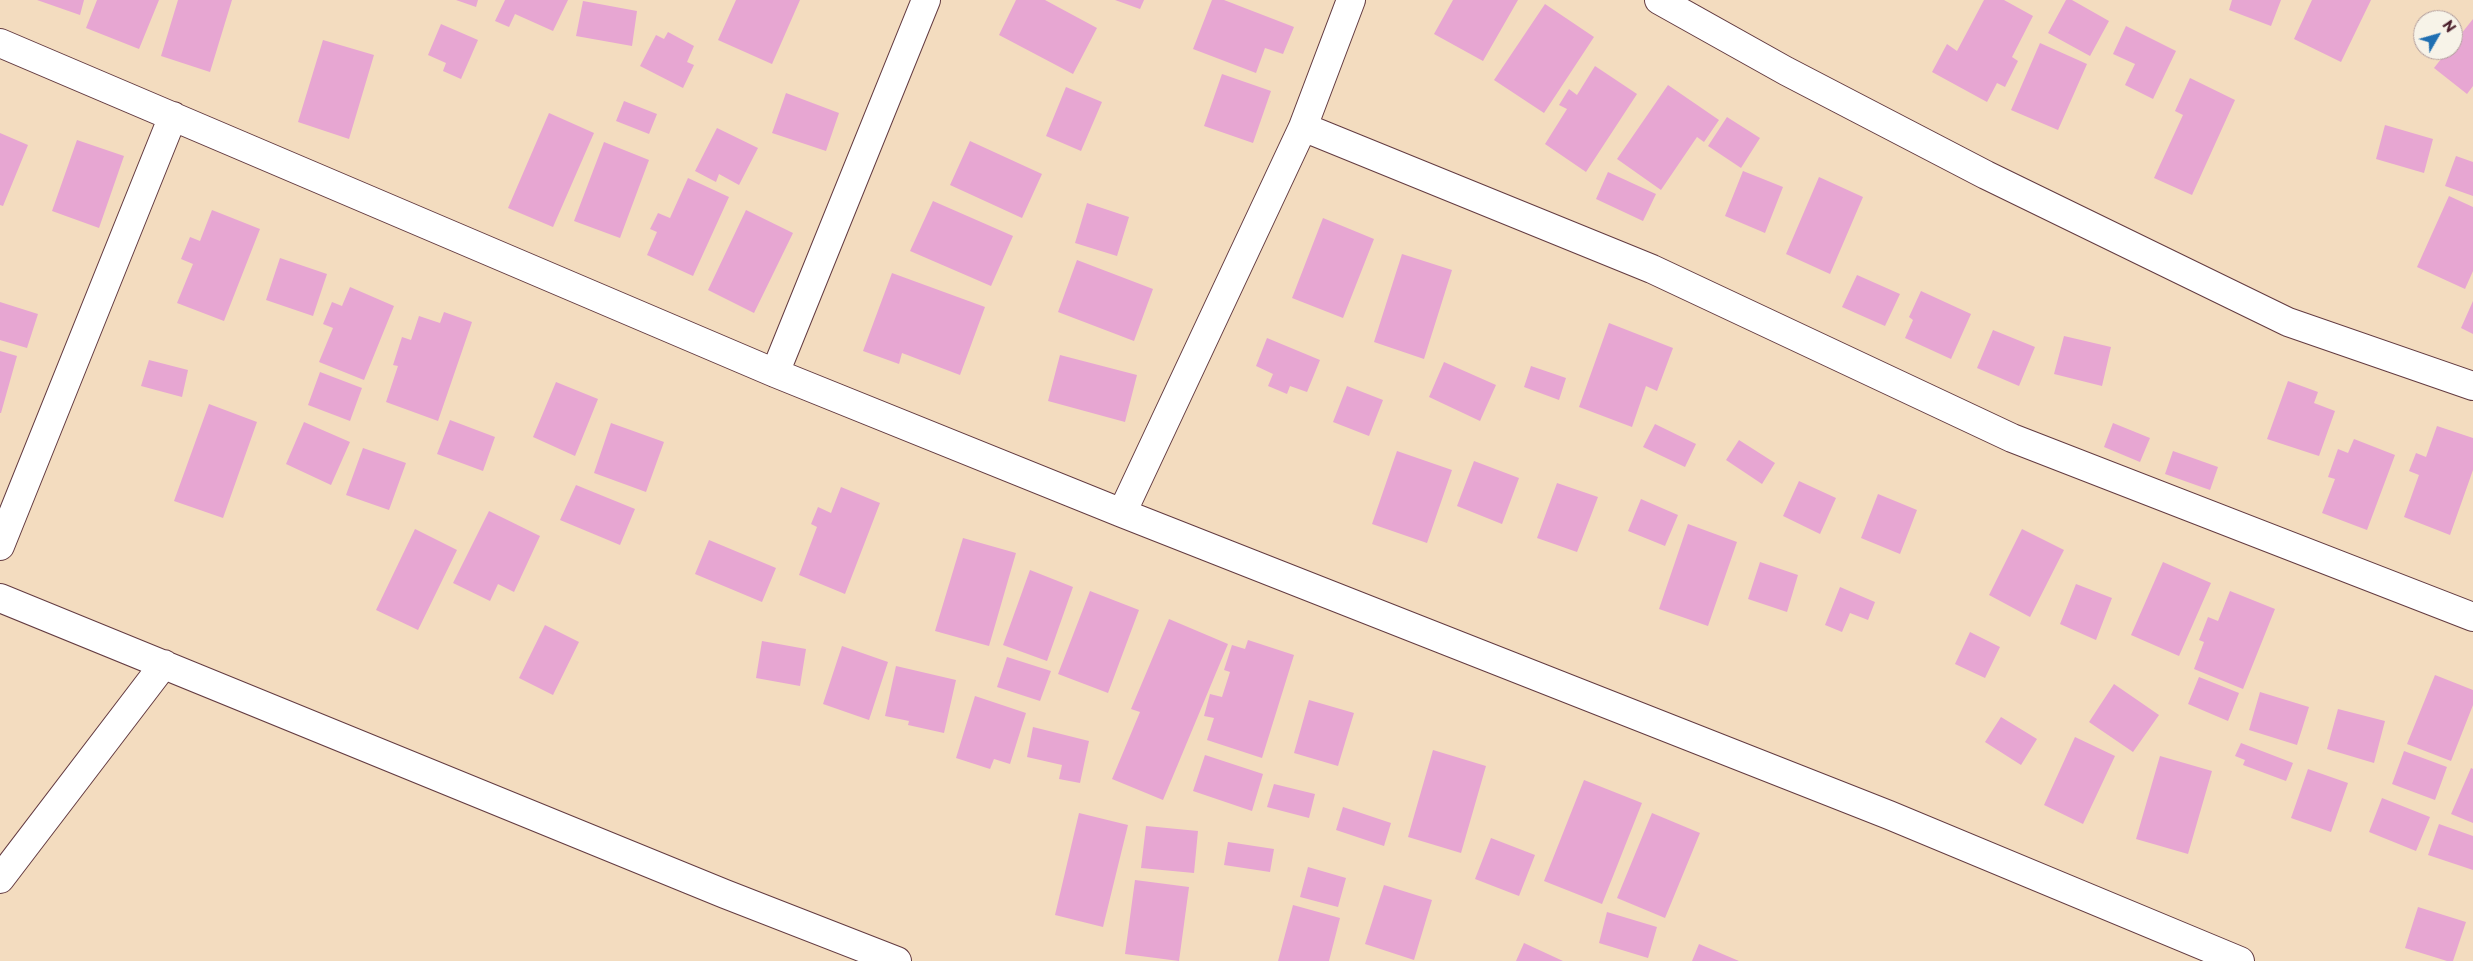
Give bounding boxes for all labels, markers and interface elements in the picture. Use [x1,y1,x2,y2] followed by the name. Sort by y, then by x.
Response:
[2413,10,2463,60] north arrow
[2438,15,2461,37] text: N

